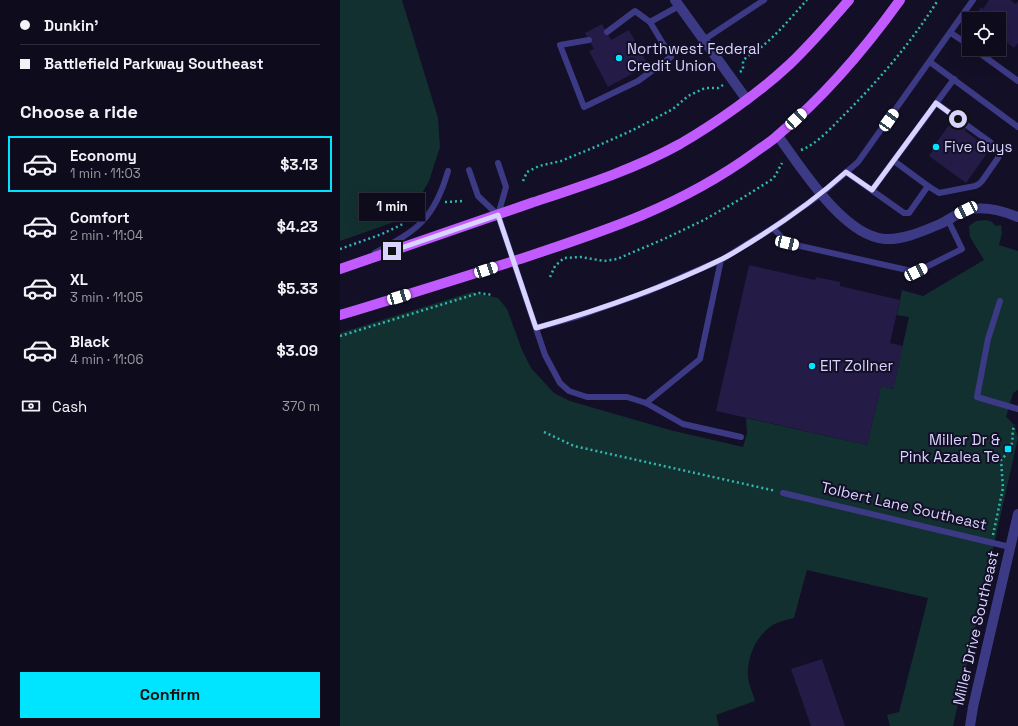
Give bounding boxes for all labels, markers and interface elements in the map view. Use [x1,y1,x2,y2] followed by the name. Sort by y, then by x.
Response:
[962,12,1006,56] map controls
[962,12,1006,56] button: locate
[44,16,98,35] text: Dunkin'
[627,39,760,75] place label: Northwest Federal Credit Union
[614,53,624,63] marker: Northwest Federal Credit Union
[44,54,264,73] text: Battlefield Parkway Southeast
[20,100,138,123] text: Choose a ride
[783,106,809,132] car
[877,107,901,133] car
[949,110,967,128] route start
[944,137,1013,156] place label: Five Guys
[931,142,941,152] marker: Five Guys
[22,146,58,182] icon: car
[70,146,137,165] text: Economy
[280,155,318,174] text: $3.13
[70,165,141,182] text: 1 min · 11:03
[359,193,425,221] callout: 1 min
[376,198,408,215] text: 1 min
[953,199,979,221] car
[22,208,58,244] icon: car
[70,208,130,227] text: Comfort
[277,217,318,236] text: $4.23
[70,227,143,244] text: 2 min · 11:04
[774,234,800,252] car
[383,242,401,260] route end
[473,261,499,279] car
[903,261,929,283] car
[22,270,58,306] icon: car
[70,270,88,289] text: XL
[277,279,318,298] text: $5.33
[386,288,412,306] car
[70,289,143,306] text: 3 min · 11:05
[22,332,58,368] icon: car
[70,332,110,351] text: Black
[277,341,318,360] text: $3.09
[70,351,143,368] text: 4 min · 11:06
[820,356,894,375] place label: EIT Zollner
[807,361,817,371] marker: EIT Zollner
[20,395,42,417] icon: cash
[52,397,87,416] text: Cash
[282,398,320,415] text: 370 m
[900,430,1000,466] place label: Miller Dr & Pink Azalea Te
[1003,444,1013,454] marker: Miller Dr & Pink Azalea Te
[819,477,989,534] street label: Tolbert Lane Southeast
[948,549,1003,707] street label: Miller Drive Southeast
[20,672,320,718] button: Confirm

